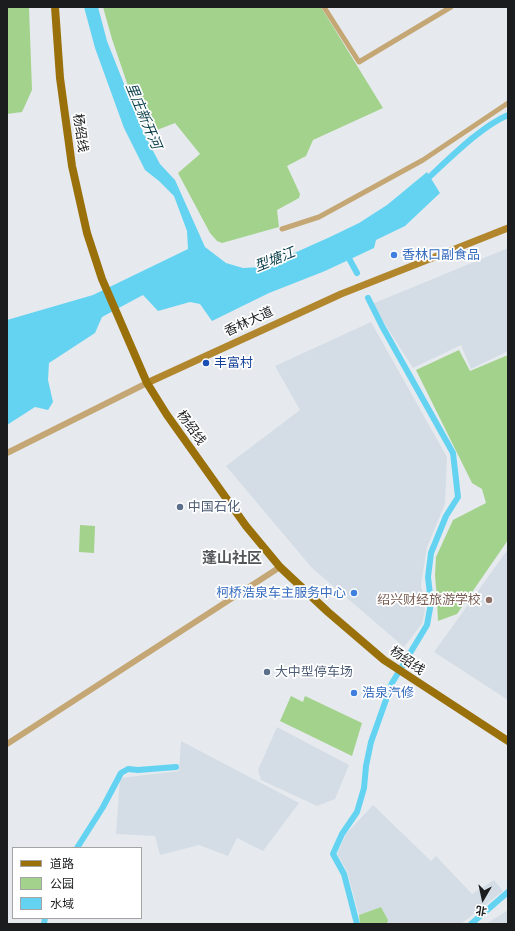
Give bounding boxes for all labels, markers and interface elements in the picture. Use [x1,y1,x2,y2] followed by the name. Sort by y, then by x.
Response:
[122,81,164,151] water label: 里庄新开河
[70,113,90,153] street label: 杨绍线
[252,244,298,276] water label: 型塘江
[402,247,480,263] place label: 香林口副食品
[389,250,399,260] marker: 香林口副食品
[222,304,276,340] street label: 香林大道
[214,355,253,371] place label: 丰富村
[201,358,211,368] marker: 丰富村
[173,408,209,448] street label: 杨绍线
[188,499,240,515] place label: 中国石化
[175,502,185,512] marker: 中国石化
[202,550,262,568] district label: 蓬山社区
[216,585,346,601] place label: 柯桥浩泉车主服务中心
[349,588,359,598] marker: 柯桥浩泉车主服务中心
[377,592,481,608] place label: 绍兴财经旅游学校
[484,595,494,605] marker: 绍兴财经旅游学校
[387,643,427,679] street label: 杨绍线
[275,664,353,680] place label: 大中型停车场
[262,667,272,677] marker: 大中型停车场
[362,685,414,701] place label: 浩泉汽修
[349,688,359,698] marker: 浩泉汽修
[12,847,142,919] legend
[50,855,74,872] text: 道路
[50,875,74,892] text: 公园
[463,879,503,919] north arrow
[50,895,74,912] text: 水域
[474,903,488,920] text: 北

